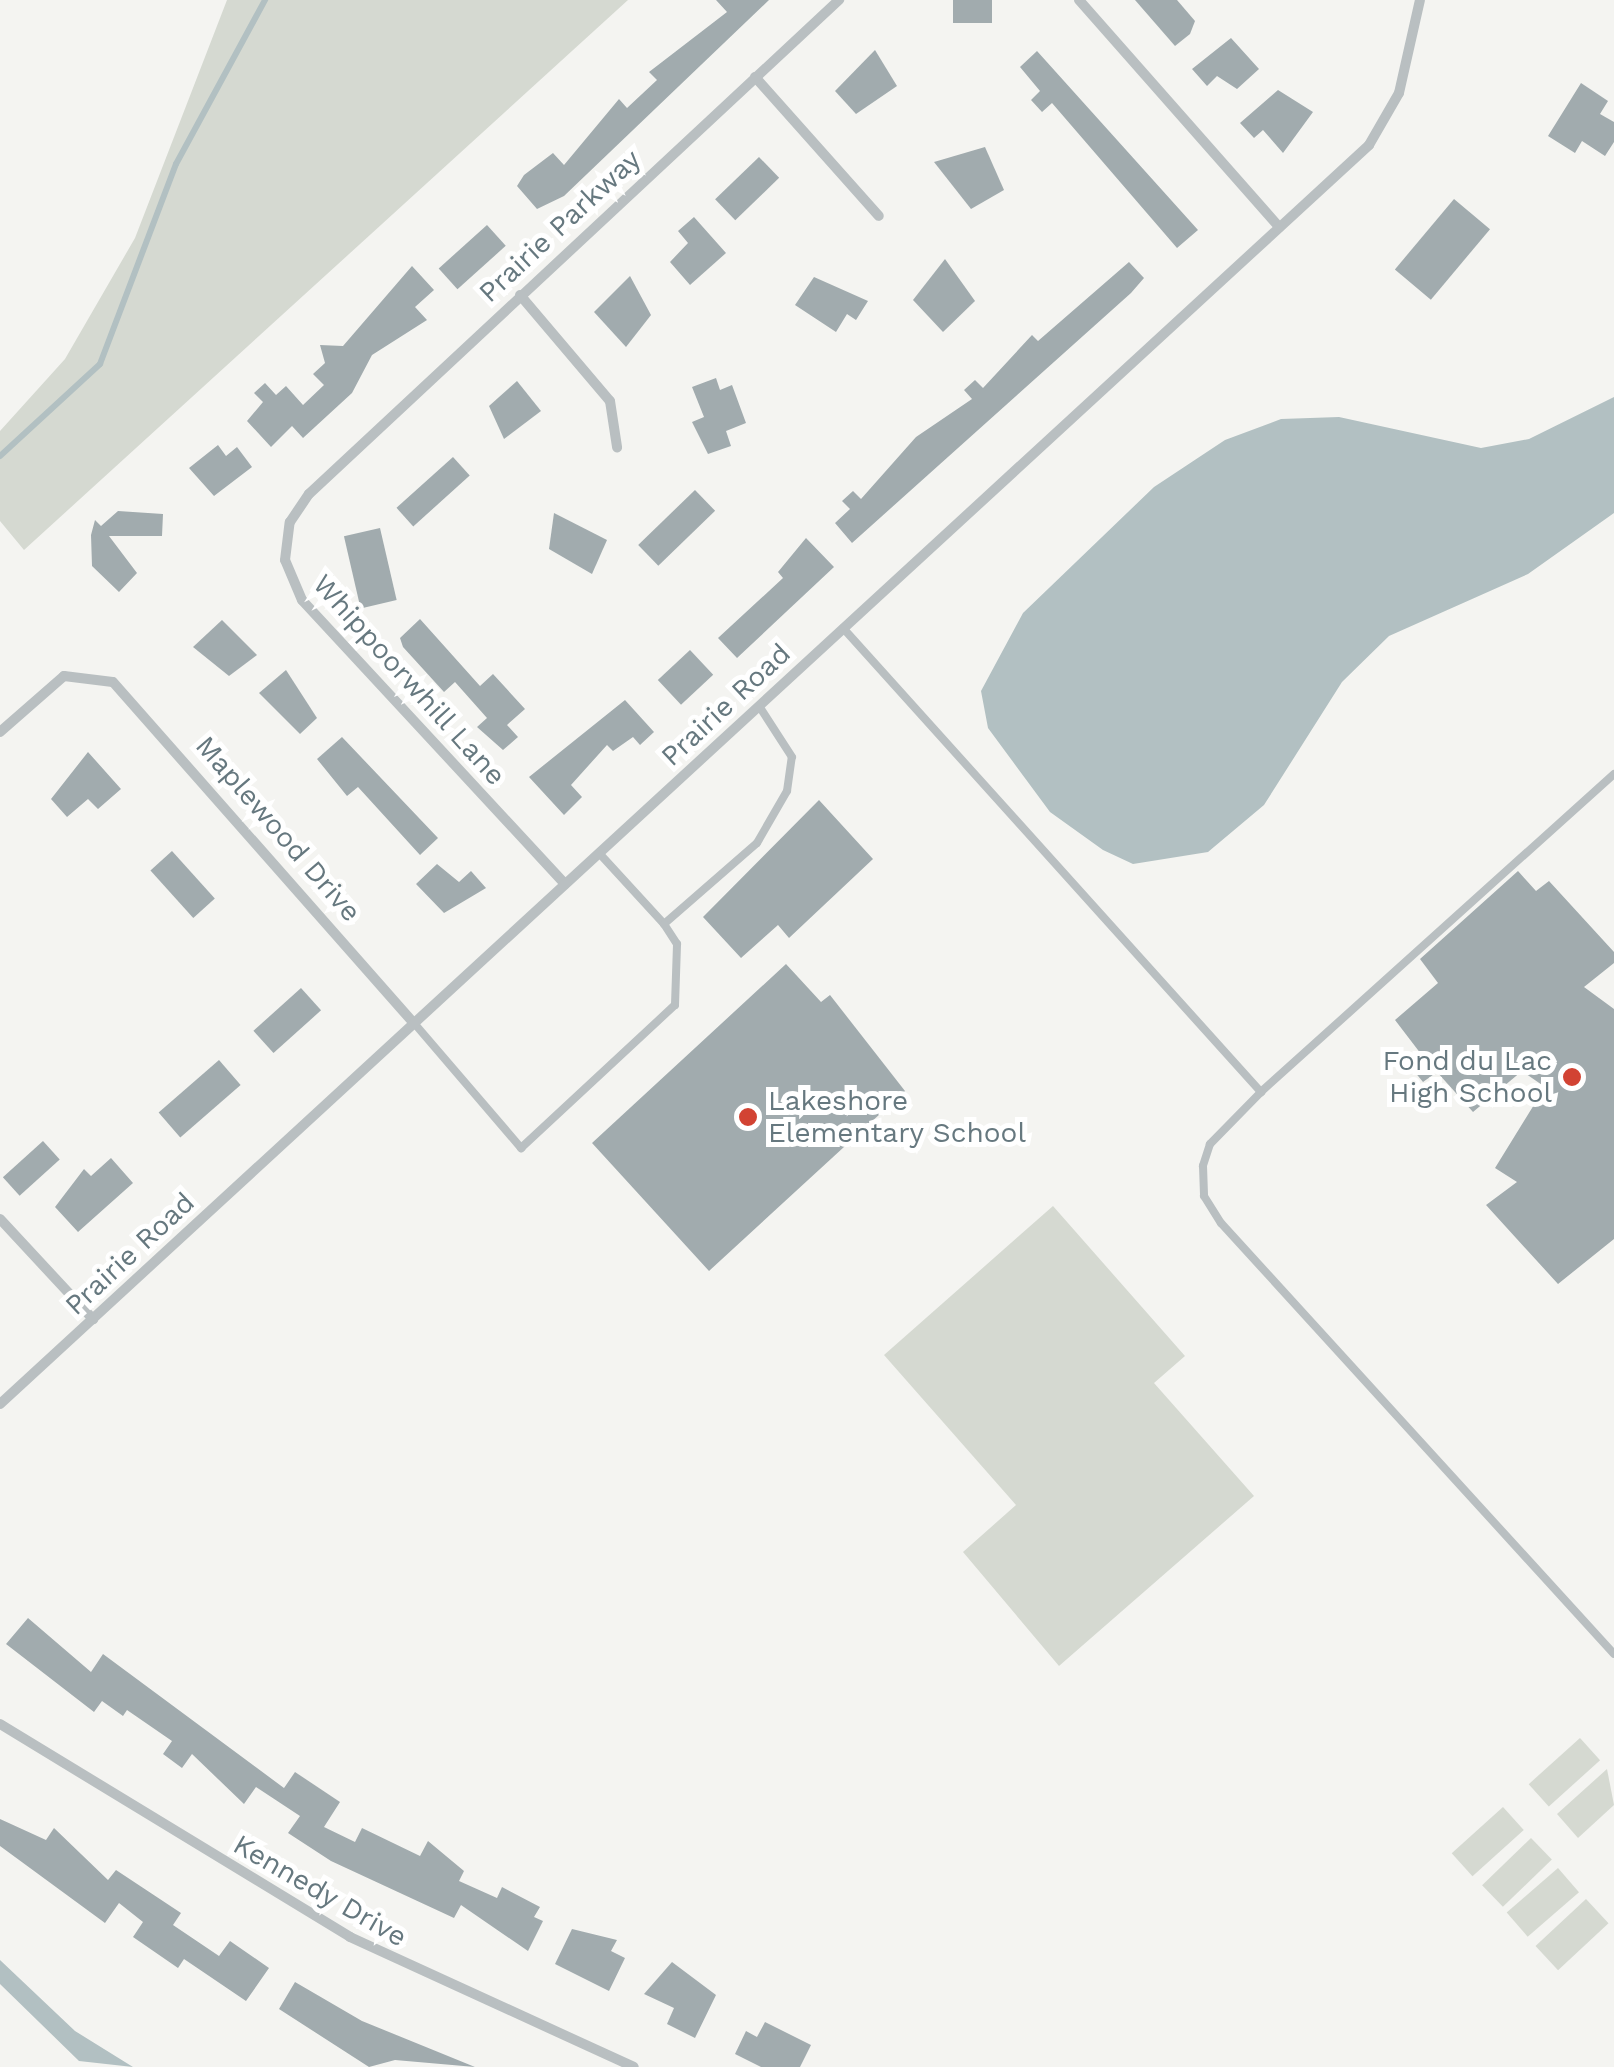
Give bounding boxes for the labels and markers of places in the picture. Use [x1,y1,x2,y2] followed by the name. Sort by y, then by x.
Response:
[1383,1044,1552,1110] place label: Fond du Lac High School
[1561,1066,1583,1088] marker: Fond du Lac High School
[768,1084,1027,1150] place label: Lakeshore Elementary School
[737,1106,759,1128] marker: Lakeshore Elementary School

